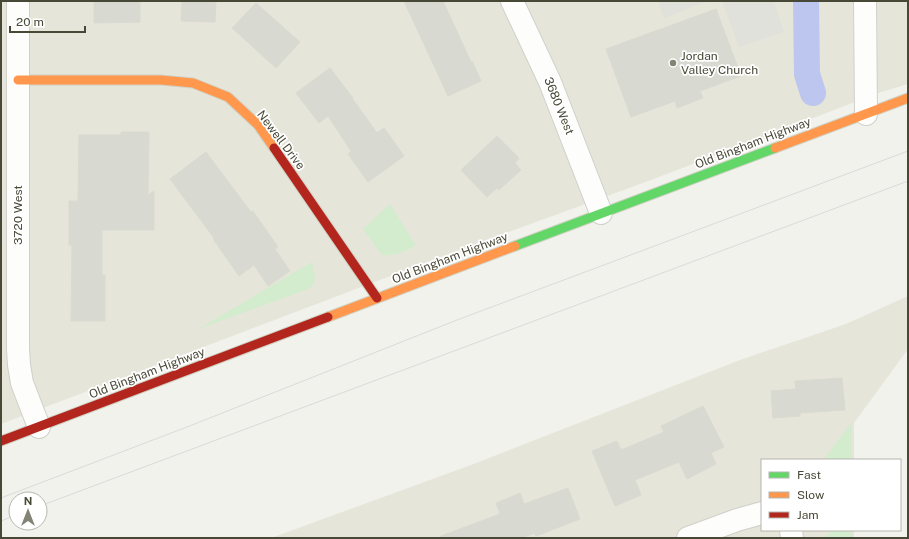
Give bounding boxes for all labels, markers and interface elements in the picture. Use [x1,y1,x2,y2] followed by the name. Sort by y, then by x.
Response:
[10,8,85,34] scale bar
[16,15,44,29] text: 20 m
[681,49,758,77] place label: Jordan Valley Church
[668,58,678,68] marker: Jordan Valley Church
[541,75,577,137] street label: 3680 West
[254,108,308,172] street label: Newell Drive
[693,114,813,172] street label: Old Bingham Highway
[11,185,25,245] street label: 3720 West
[390,229,510,287] street label: Old Bingham Highway
[87,344,207,402] street label: Old Bingham Highway
[761,459,901,531] legend
[797,468,822,482] text: Fast
[797,488,825,502] text: Slow
[8,491,48,531] north arrow
[24,495,32,507] text: N
[797,508,819,522] text: Jam

